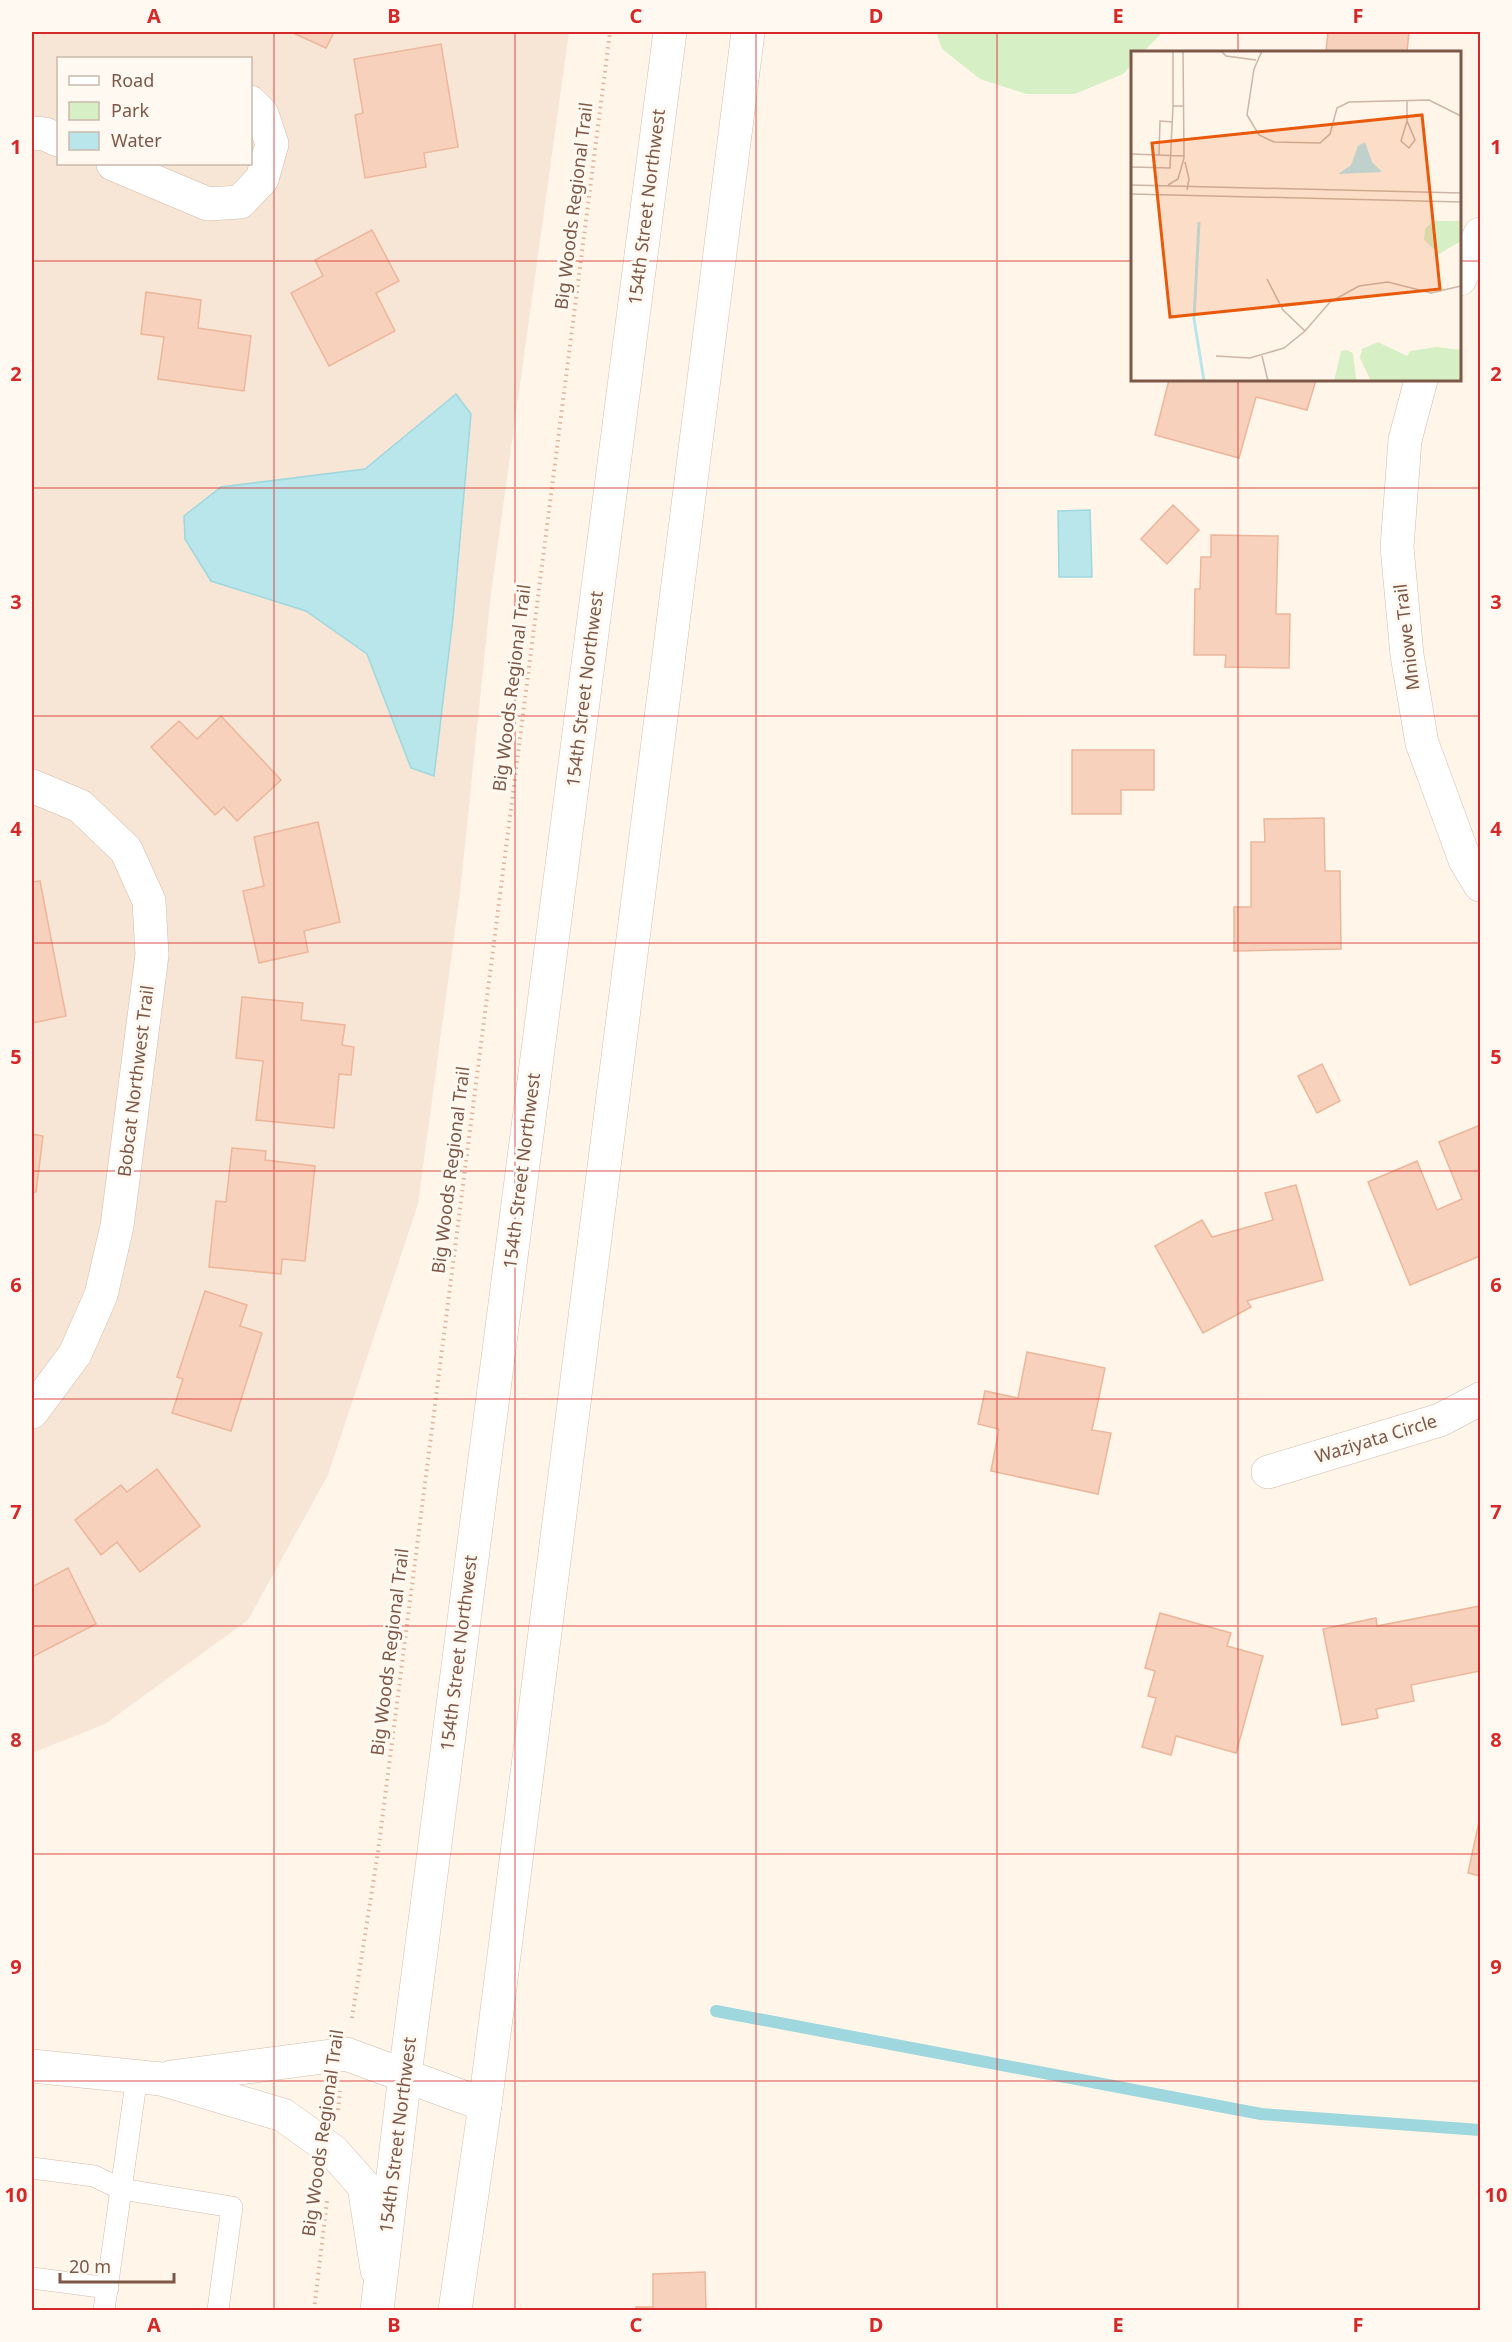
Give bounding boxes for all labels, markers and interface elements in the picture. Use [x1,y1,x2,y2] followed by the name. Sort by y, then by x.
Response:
[147,2,161,29] text: A
[387,2,401,29] text: B
[630,2,643,29] text: C
[869,2,883,29] text: D
[1112,2,1124,29] text: E
[1353,2,1363,29] text: F
[1131,51,1461,381] inset map
[57,57,252,165] legend
[111,68,154,92] text: Road
[111,98,149,122] text: Park
[548,101,598,311] street label: Big Woods Regional Trail
[622,107,670,306] street label: 154th Street Northwest
[111,128,162,152] text: Water
[10,133,22,160] text: 1
[1490,133,1502,160] text: 1
[10,360,22,387] text: 2
[1490,360,1502,387] text: 2
[1388,582,1424,692] street label: Mniowe Trail
[486,583,536,793] street label: Big Woods Regional Trail
[10,588,22,615] text: 3
[1490,588,1502,615] text: 3
[560,589,608,788] street label: 154th Street Northwest
[10,815,22,842] text: 4
[1490,815,1502,842] text: 4
[111,984,159,1178] street label: Bobcat Northwest Trail
[10,1043,22,1070] text: 5
[1490,1043,1502,1070] text: 5
[425,1065,475,1275] street label: Big Woods Regional Trail
[497,1071,545,1270] street label: 154th Street Northwest
[10,1271,22,1298] text: 6
[1490,1271,1502,1298] text: 6
[1312,1408,1440,1468] street label: Waziyata Circle
[10,1498,22,1525] text: 7
[1490,1498,1502,1525] text: 7
[364,1547,414,1757] street label: Big Woods Regional Trail
[434,1553,482,1752] street label: 154th Street Northwest
[10,1726,22,1753] text: 8
[1490,1726,1502,1753] text: 8
[10,1953,22,1980] text: 9
[1490,1953,1502,1980] text: 9
[296,2028,348,2238] street label: Big Woods Regional Trail
[373,2035,421,2234] street label: 154th Street Northwest
[5,2181,27,2208] text: 10
[1485,2181,1507,2208] text: 10
[60,2246,174,2284] scale bar
[69,2254,111,2278] text: 20 m
[147,2311,161,2338] text: A
[387,2311,401,2338] text: B
[630,2311,643,2338] text: C
[869,2311,883,2338] text: D
[1112,2311,1124,2338] text: E
[1353,2311,1363,2338] text: F

